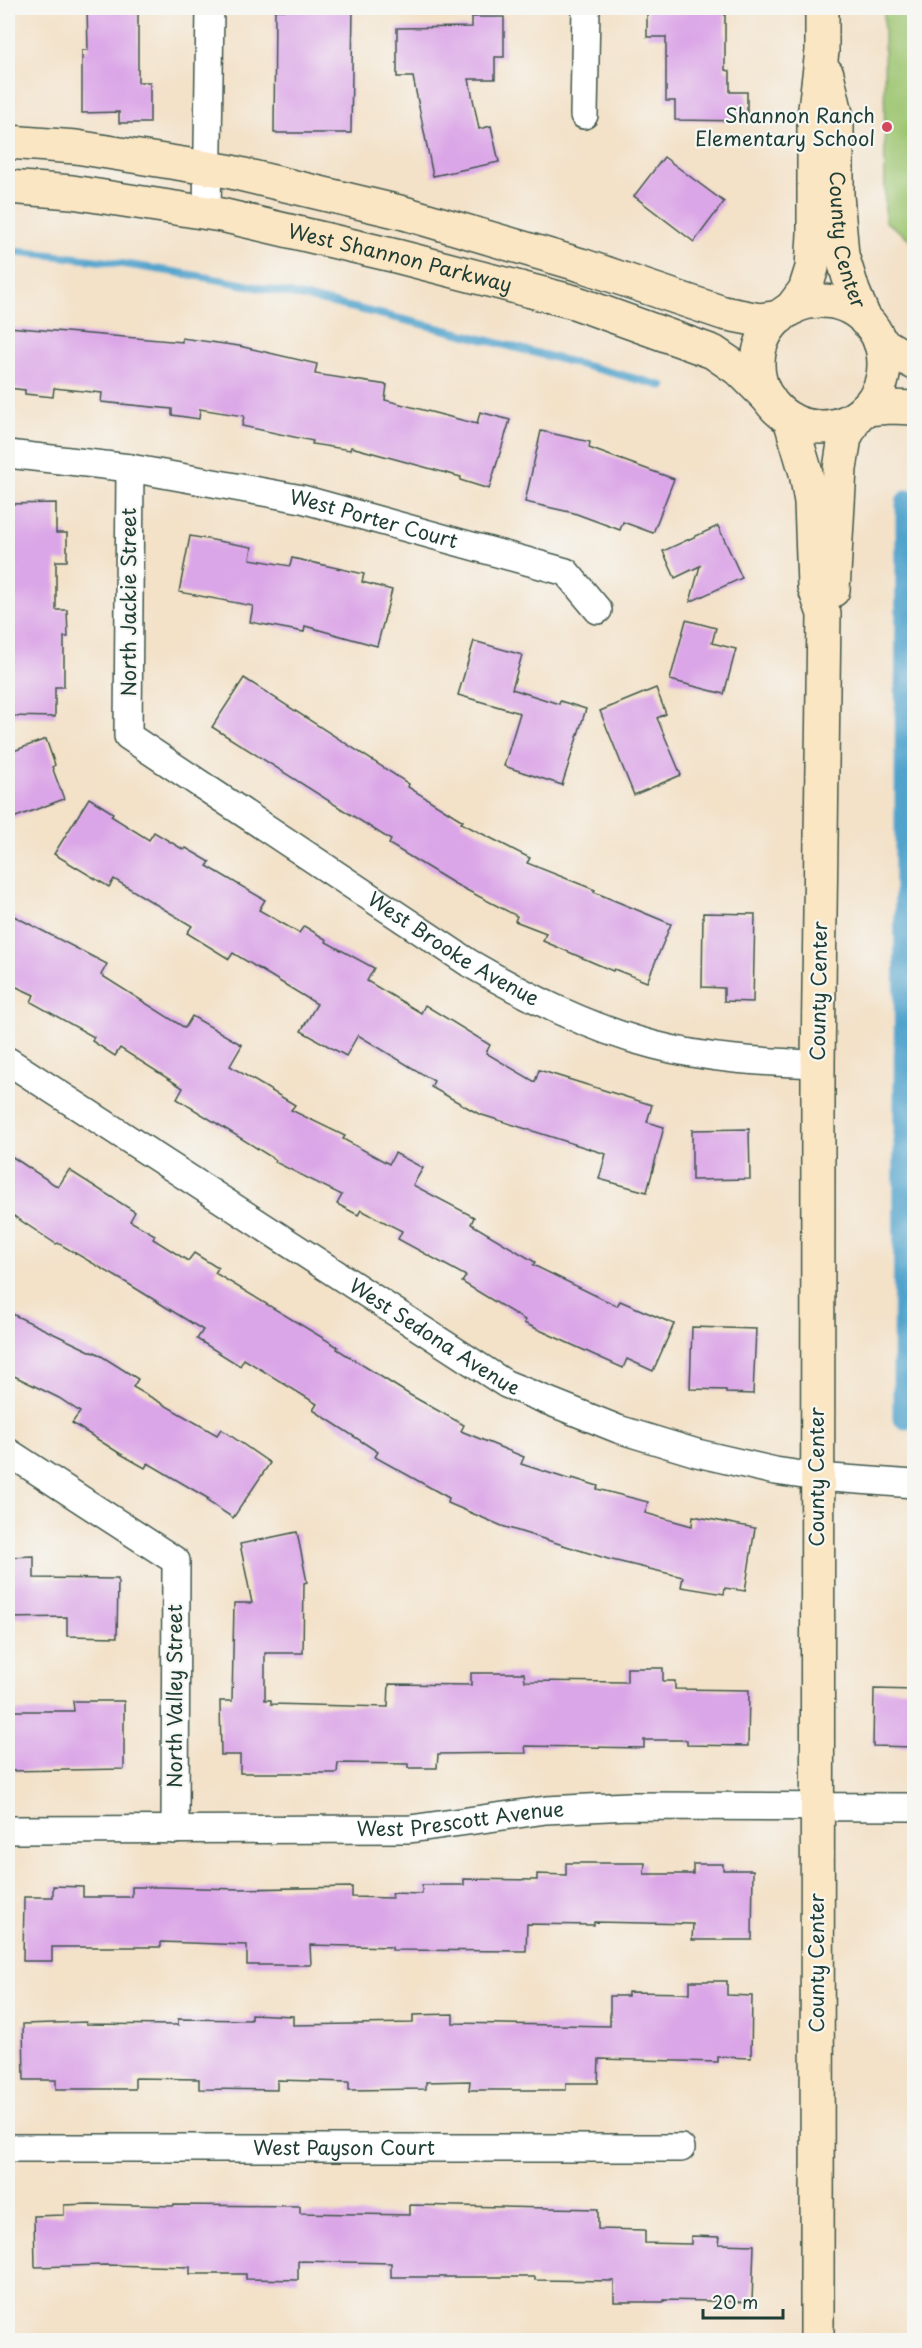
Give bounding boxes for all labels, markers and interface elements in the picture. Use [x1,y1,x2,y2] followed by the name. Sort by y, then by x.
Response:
[695,100,875,153] place label: Shannon Ranch Elementary School
[880,120,894,134] marker: Shannon Ranch Elementary School
[823,171,875,314] street label: County Center
[285,215,515,299] street label: West Shannon Parkway
[287,481,462,555] street label: West Porter Court
[113,507,143,697] street label: North Jackie Street
[362,884,545,1013] street label: West Brooke Avenue
[802,920,834,1061] street label: County Center
[344,1270,524,1402] street label: West Sedona Avenue
[801,1407,831,1547] street label: County Center
[159,1604,189,1788] street label: North Valley Street
[357,1793,565,1843] street label: West Prescott Avenue
[801,1893,831,2033] street label: County Center
[253,2132,435,2162] street label: West Payson Court
[703,2282,782,2320] scale bar
[712,2288,758,2315] text: 20 m

